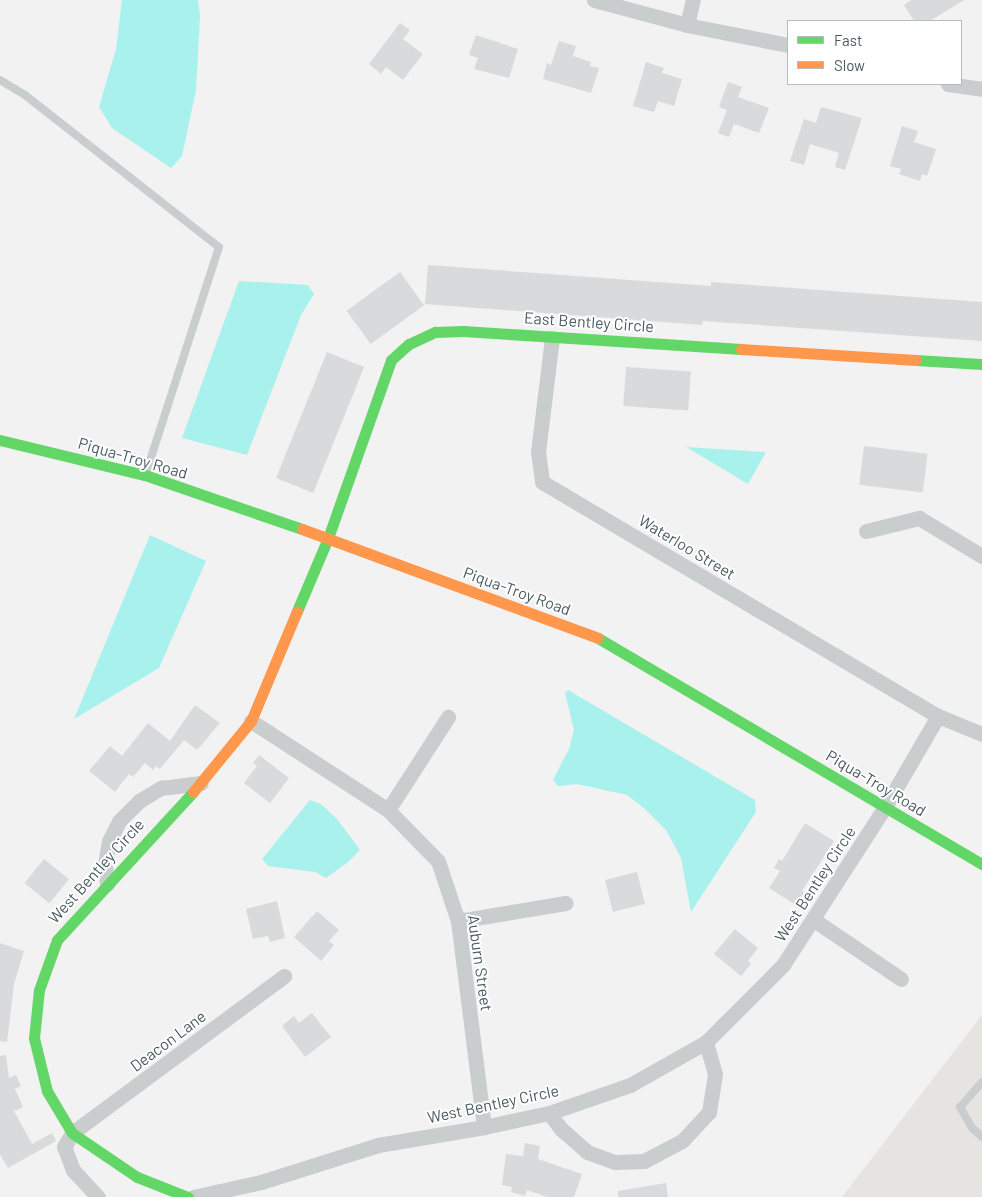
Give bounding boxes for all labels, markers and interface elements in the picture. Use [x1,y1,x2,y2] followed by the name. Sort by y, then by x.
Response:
[787,20,962,85] legend
[834,31,862,49] text: Fast
[834,56,865,74] text: Slow
[523,308,655,336] street label: East Bentley Circle
[76,433,190,483] street label: Piqua-Troy Road
[635,511,739,583] street label: Waterloo Street
[461,563,573,619] street label: Piqua-Troy Road
[823,746,929,820] street label: Piqua-Troy Road
[44,815,148,927] street label: West Bentley Circle
[770,823,860,945] street label: West Bentley Circle
[464,914,496,1012] street label: Auburn Street
[126,1006,210,1076] street label: Deacon Lane
[425,1081,561,1127] street label: West Bentley Circle

